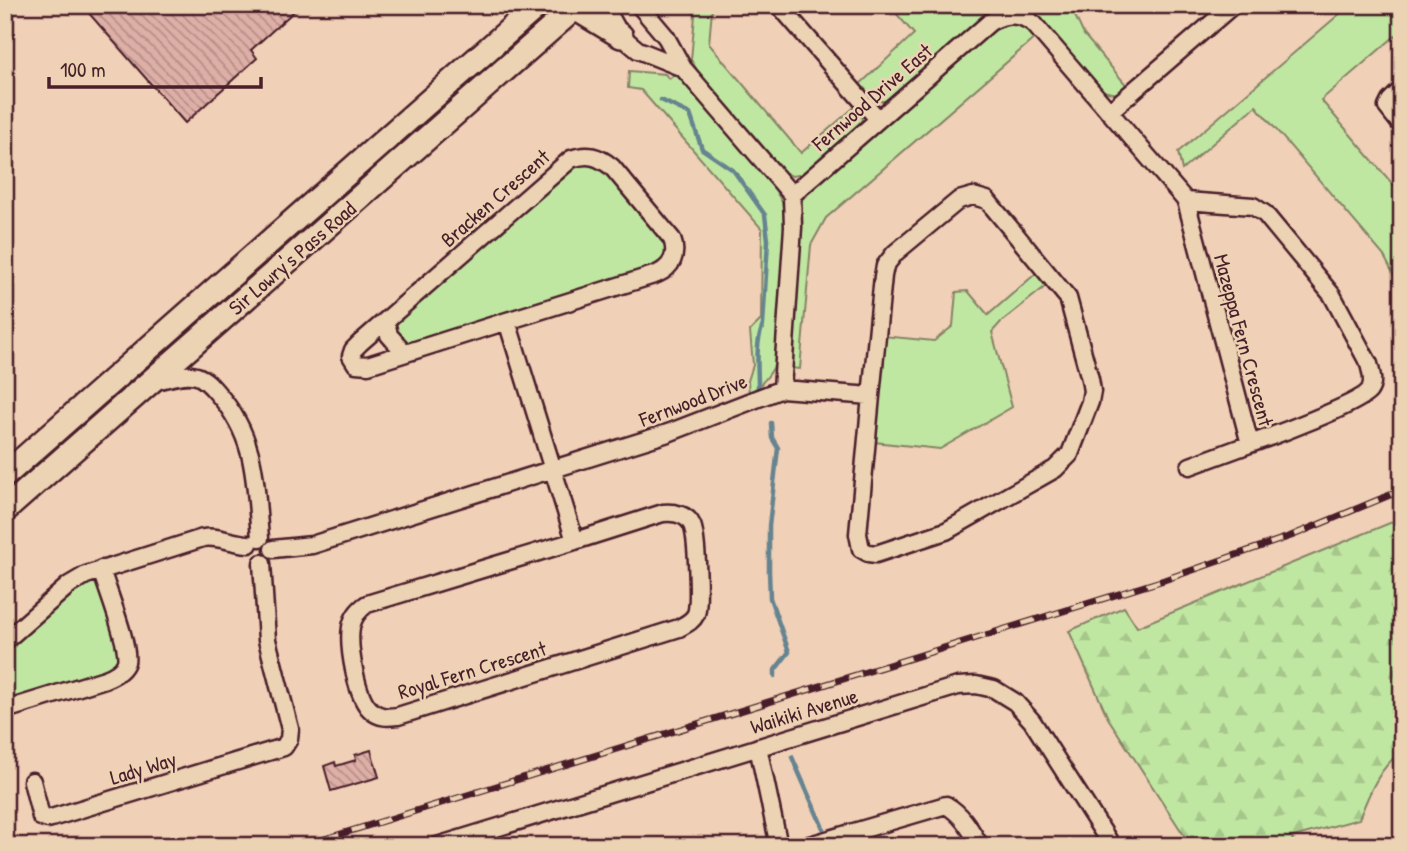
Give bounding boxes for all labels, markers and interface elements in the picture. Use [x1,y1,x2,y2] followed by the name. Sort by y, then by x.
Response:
[805,36,939,158] street label: Fernwood Drive East
[49,46,261,90] scale bar
[60,55,106,84] text: 100 m
[434,142,556,253] street label: Bracken Crescent
[222,194,362,322] street label: Sir Lowry's Pass Road
[1207,251,1281,430] street label: Mazeppa Fern Crescent
[634,366,751,434] street label: Fernwood Drive
[394,633,550,706] street label: Royal Fern Crescent
[747,681,861,741] street label: Waikiki Avenue
[106,744,180,792] street label: Lady Way

